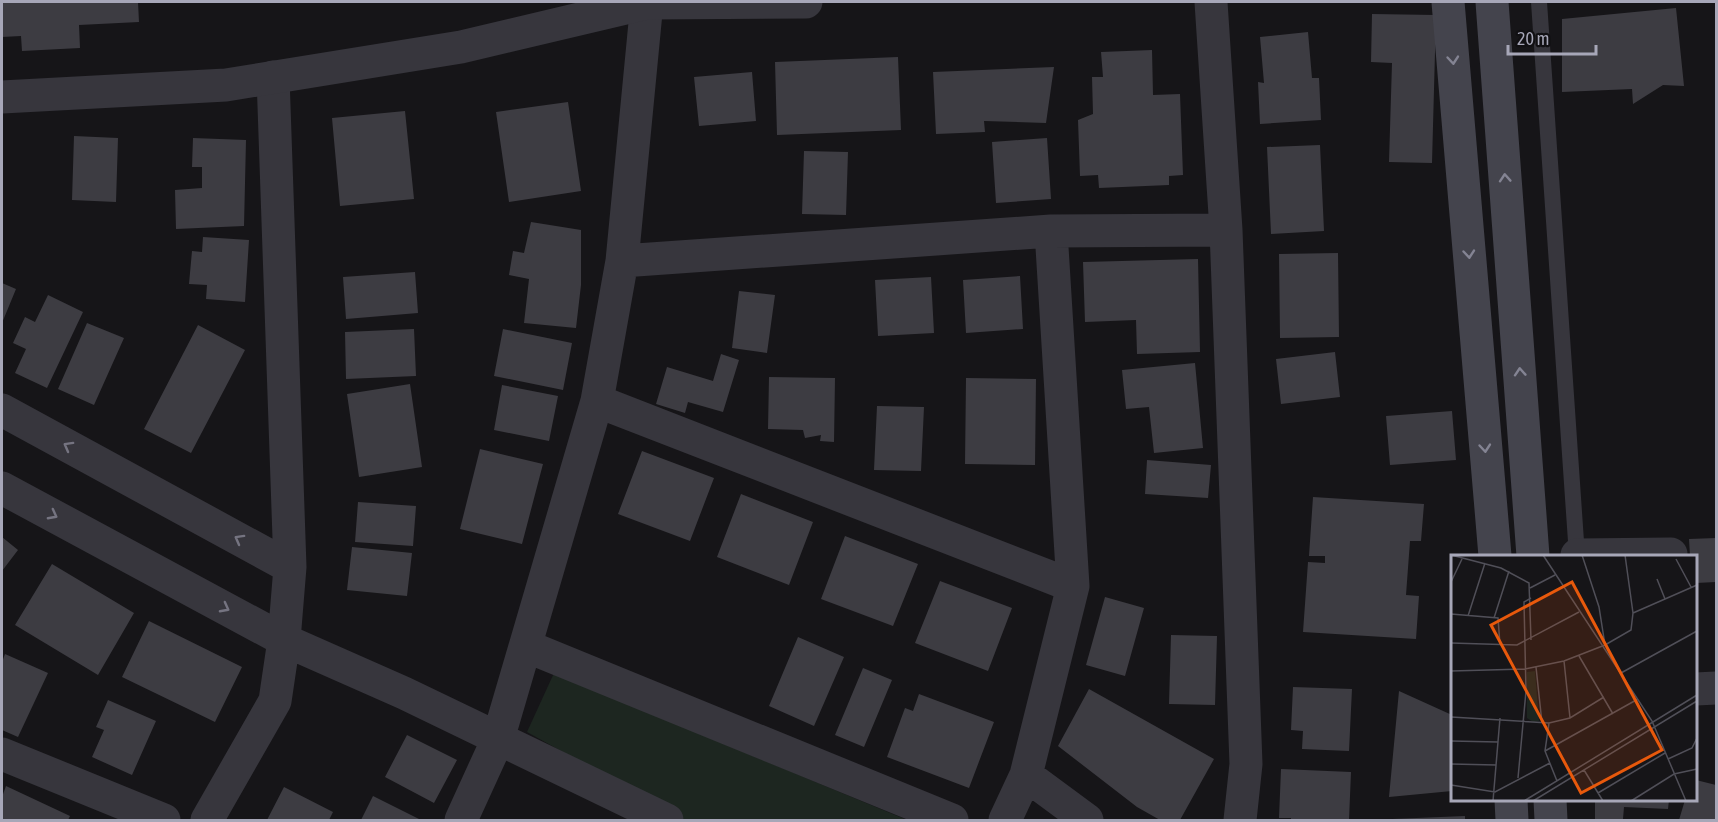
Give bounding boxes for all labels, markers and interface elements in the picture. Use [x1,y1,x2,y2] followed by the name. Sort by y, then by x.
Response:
[1508,18,1596,56] scale bar
[1517,28,1549,49] text: 20 m
[1446,55,1459,64] one-way arrow
[1499,173,1512,182] one-way arrow
[1462,250,1475,259] one-way arrow
[1514,368,1527,377] one-way arrow
[63,442,74,453] one-way arrow
[1479,444,1492,453] one-way arrow
[47,508,57,519] one-way arrow
[234,535,245,546] one-way arrow
[1451,555,1697,801] inset map
[219,600,230,612] one-way arrow

